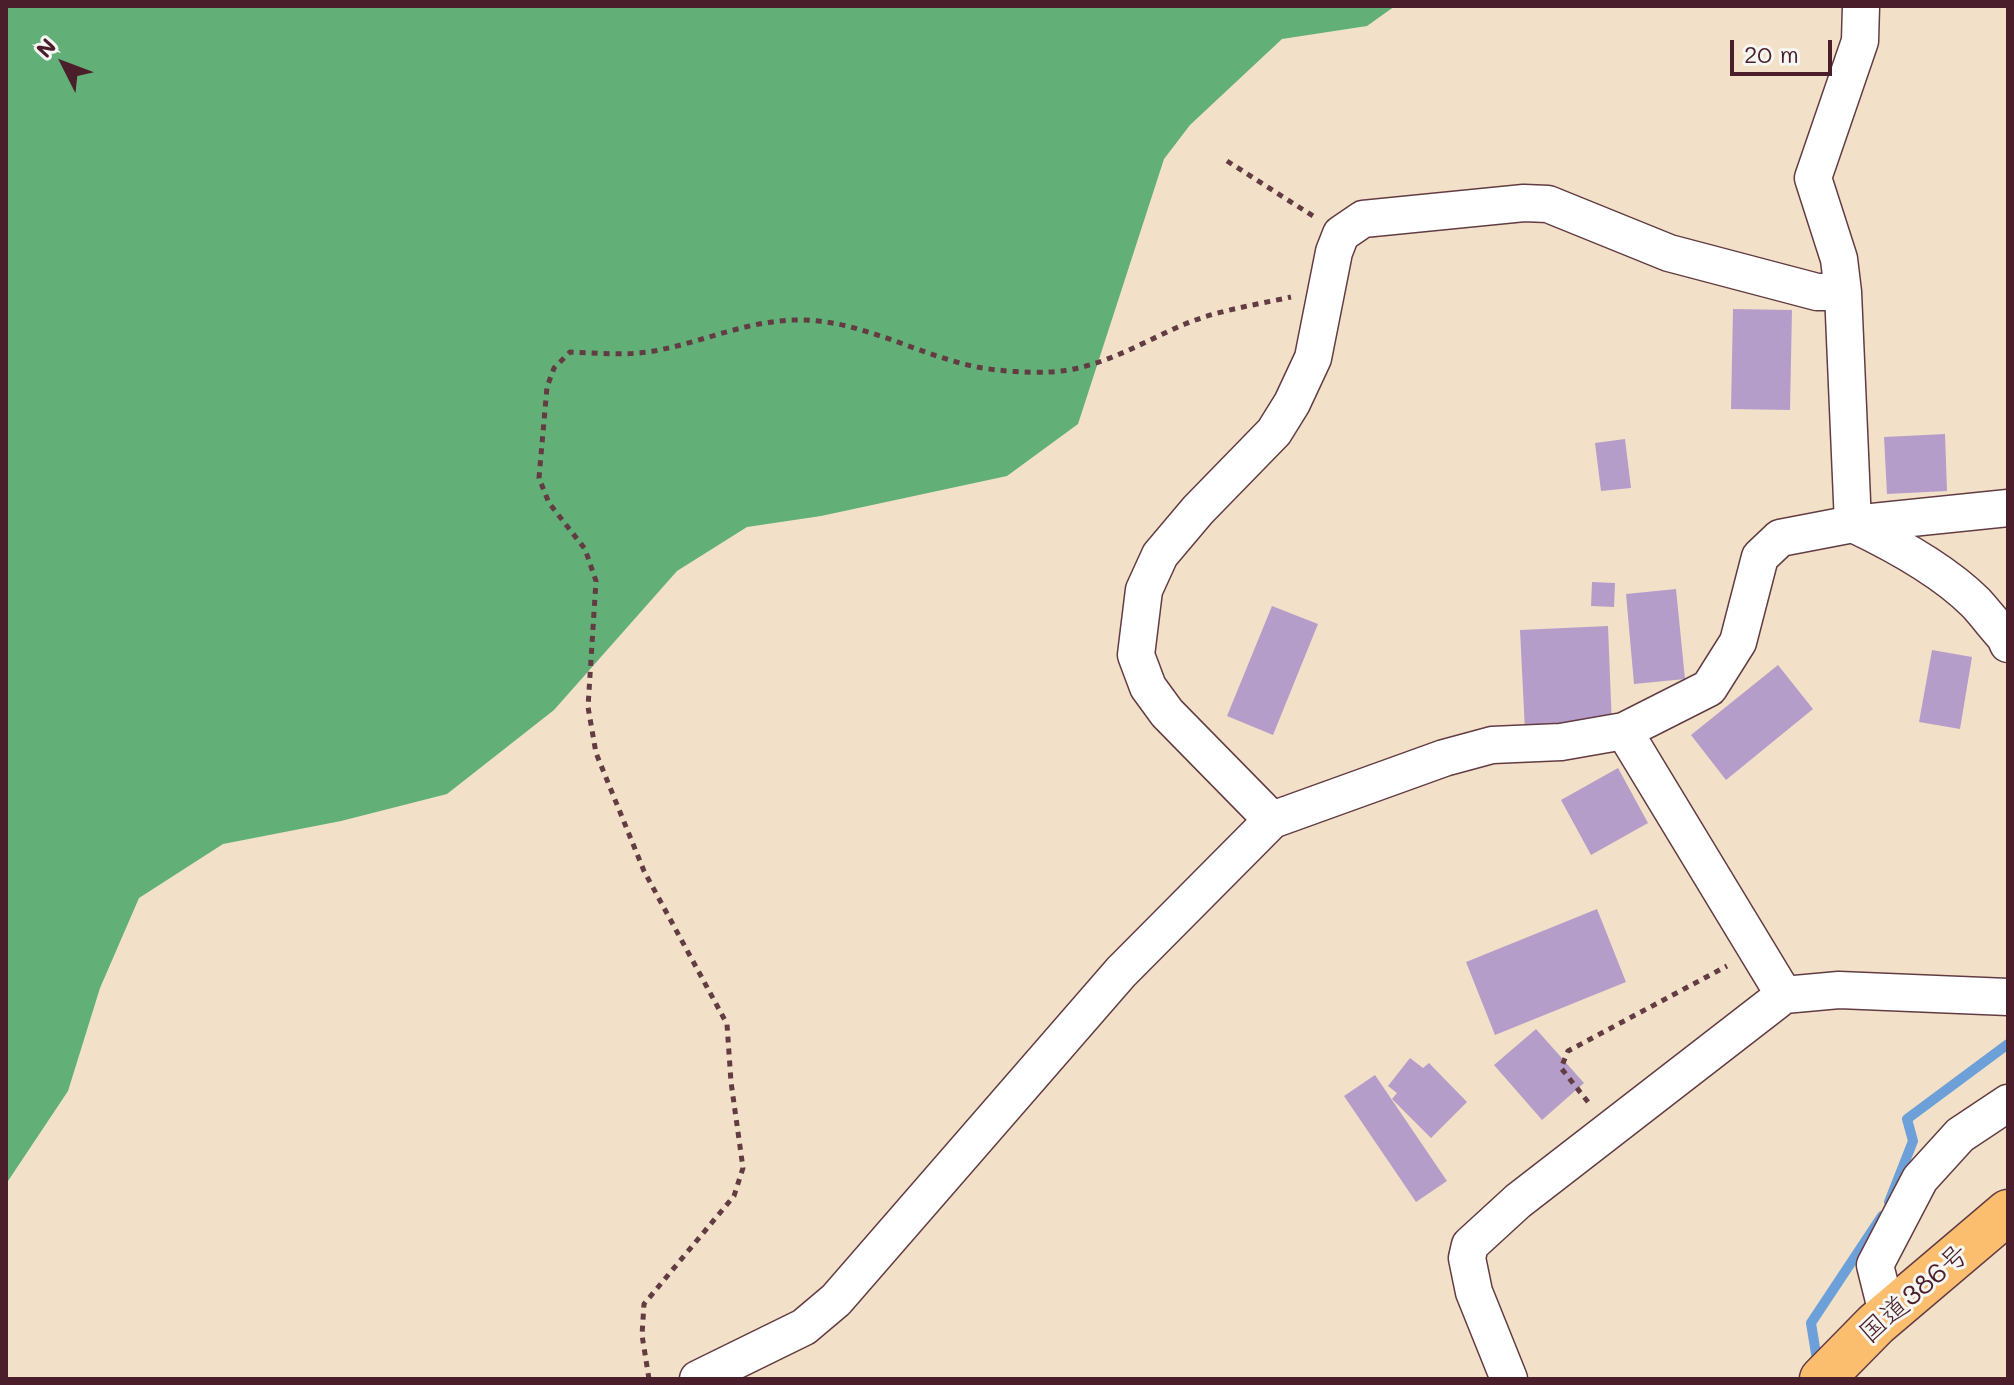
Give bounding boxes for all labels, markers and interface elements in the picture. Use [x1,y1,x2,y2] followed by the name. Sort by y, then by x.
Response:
[24,24,104,104] north arrow
[1734,24,1836,74] scale bar
[29,32,62,64] text: N
[1744,38,1799,69] text: 20 m
[1852,1237,1976,1351] street label: 国道386号

